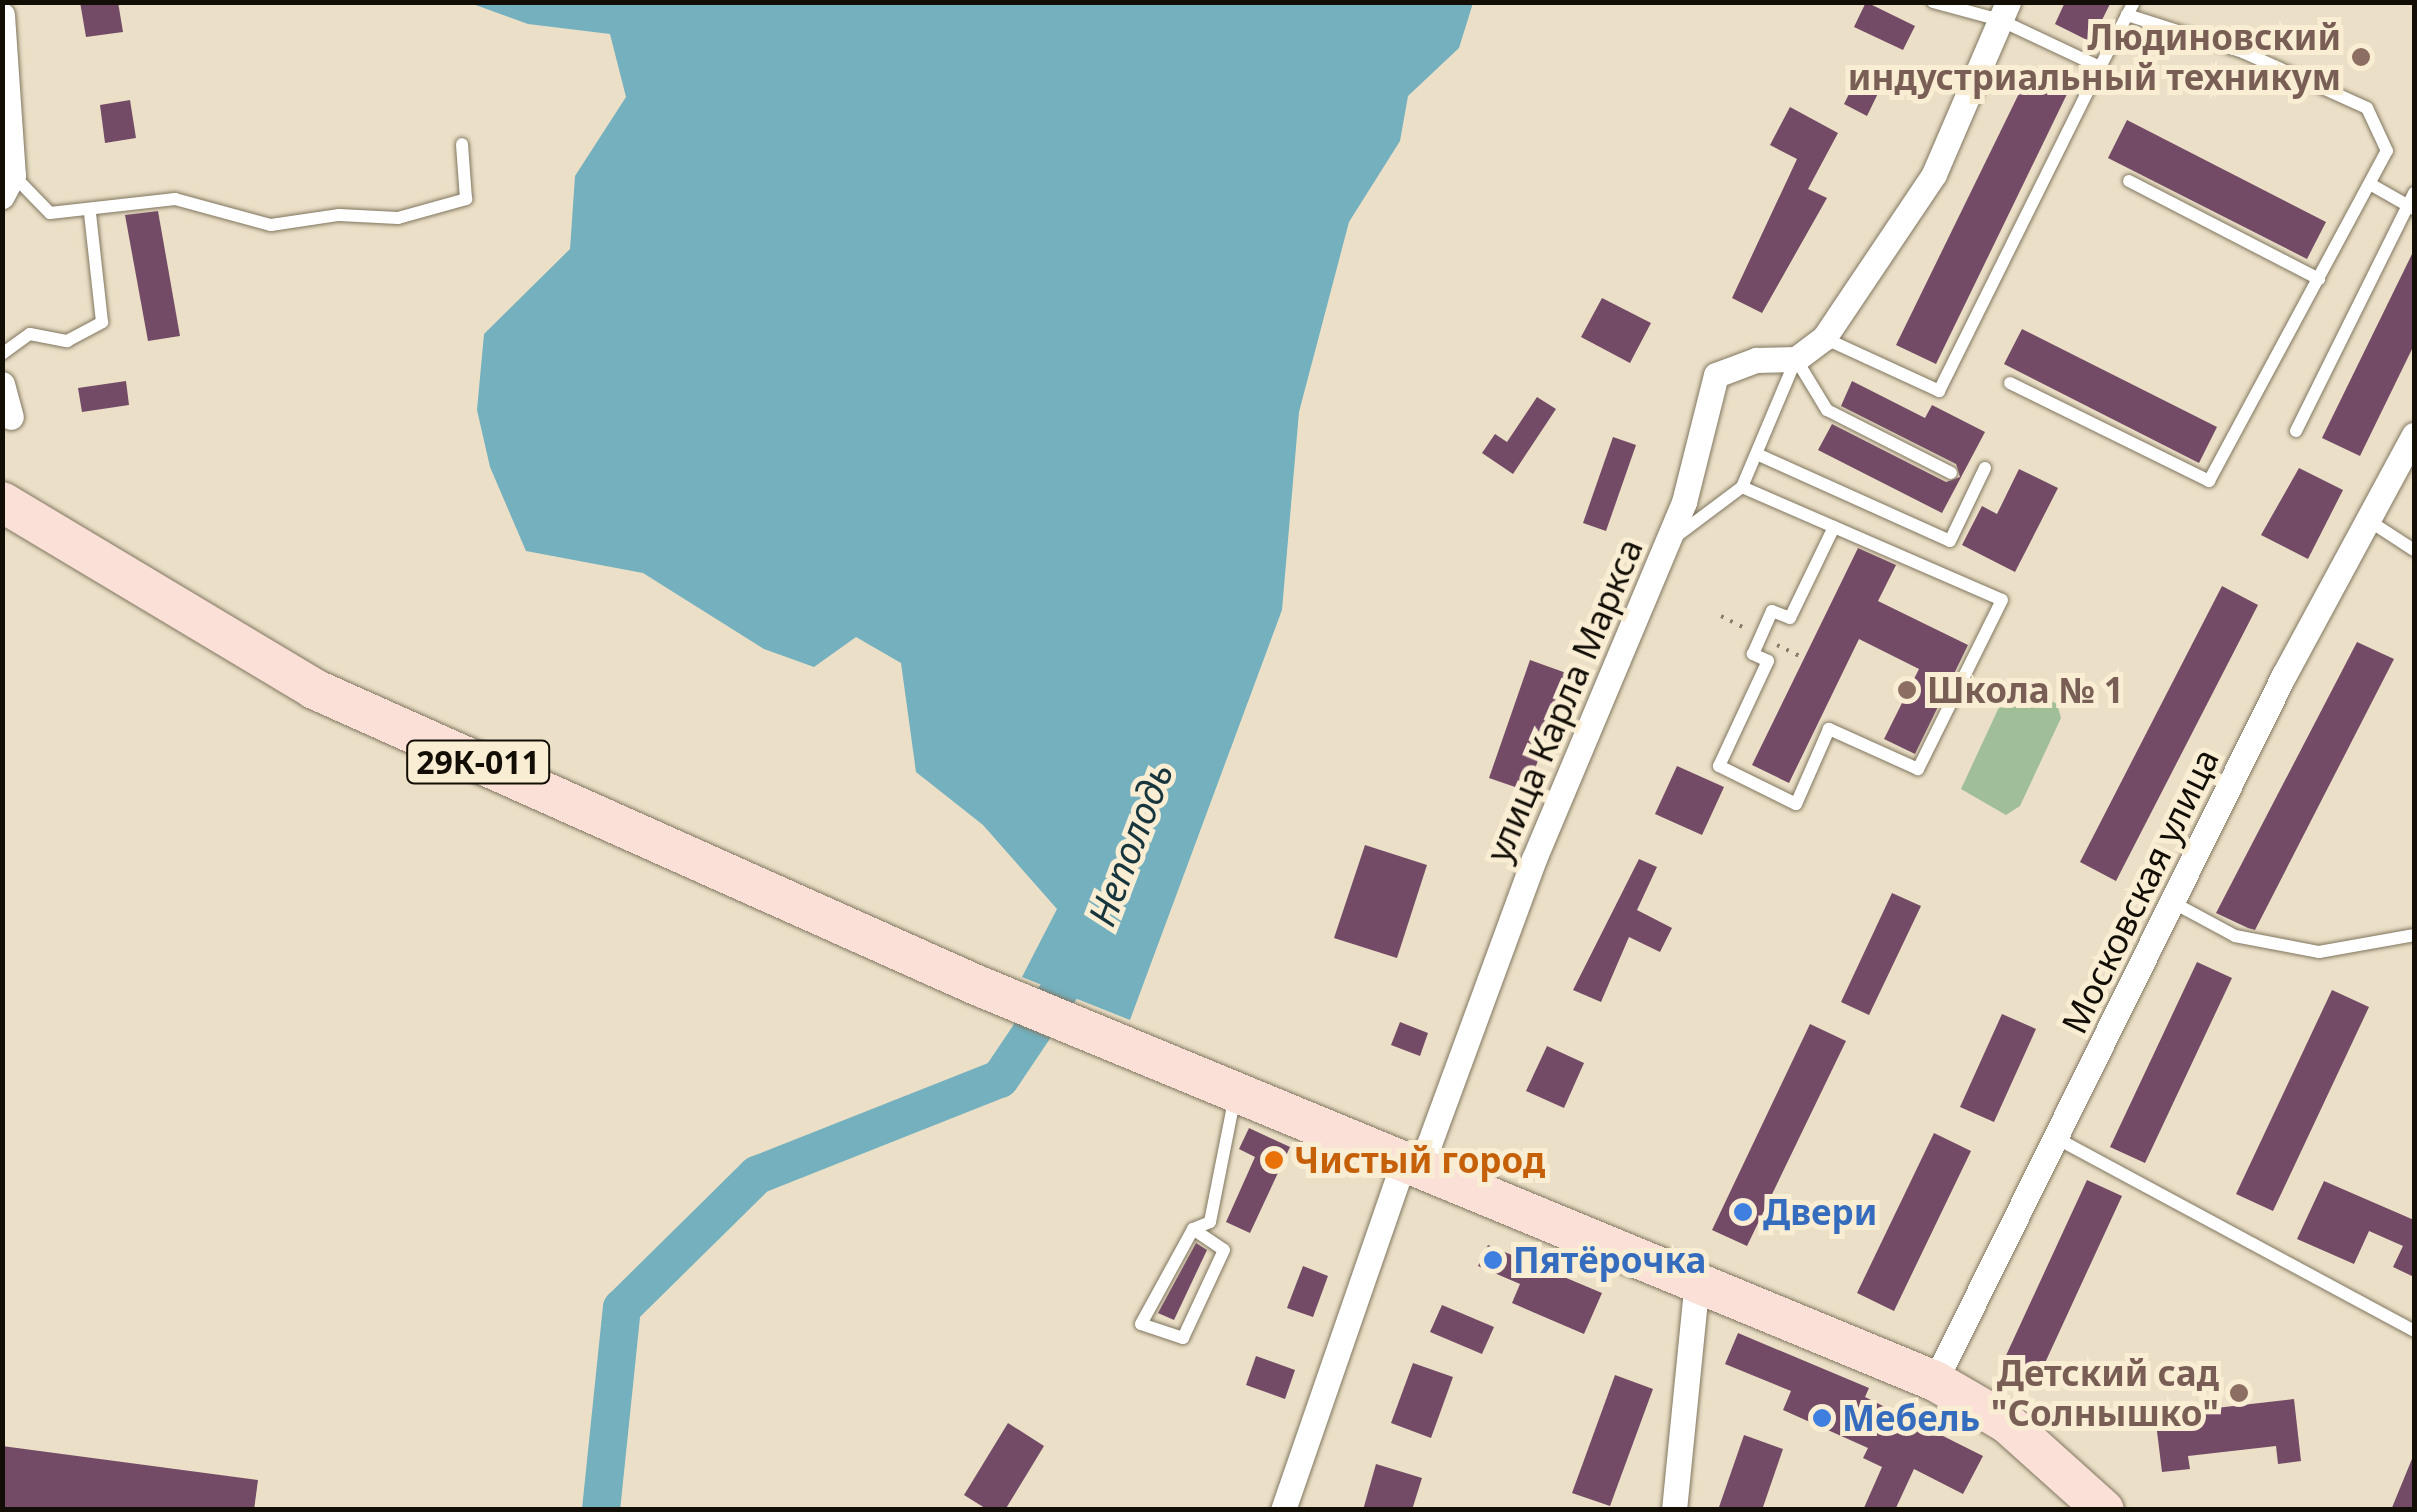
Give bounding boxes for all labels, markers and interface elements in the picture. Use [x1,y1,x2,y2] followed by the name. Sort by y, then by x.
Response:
[1848,16,2341,98] place label: Людиновский индустриальный техникум
[2350,46,2372,68] marker: Людиновский индустриальный техникум
[1477,532,1651,868] street label: улица Карла Маркса
[1927,669,2124,711] place label: Школа № 1
[1896,679,1918,701] marker: Школа № 1
[406,735,550,789] road number: 29К-011
[2053,742,2227,1040] street label: Московская улица
[1078,756,1182,932] water label: Неполодь
[1294,1139,1545,1181] place label: Чистый город
[1263,1149,1285,1171] marker: Чистый город
[1763,1191,1877,1233] place label: Двери
[1732,1201,1754,1223] marker: Двери
[1513,1239,1706,1281] place label: Пятёрочка
[1482,1249,1504,1271] marker: Пятёрочка
[1991,1352,2219,1434] place label: Детский сад "Солнышко"
[2228,1382,2250,1404] marker: Детский сад "Солнышко"
[1842,1397,1980,1439] place label: Мебель
[1811,1407,1833,1429] marker: Мебель

